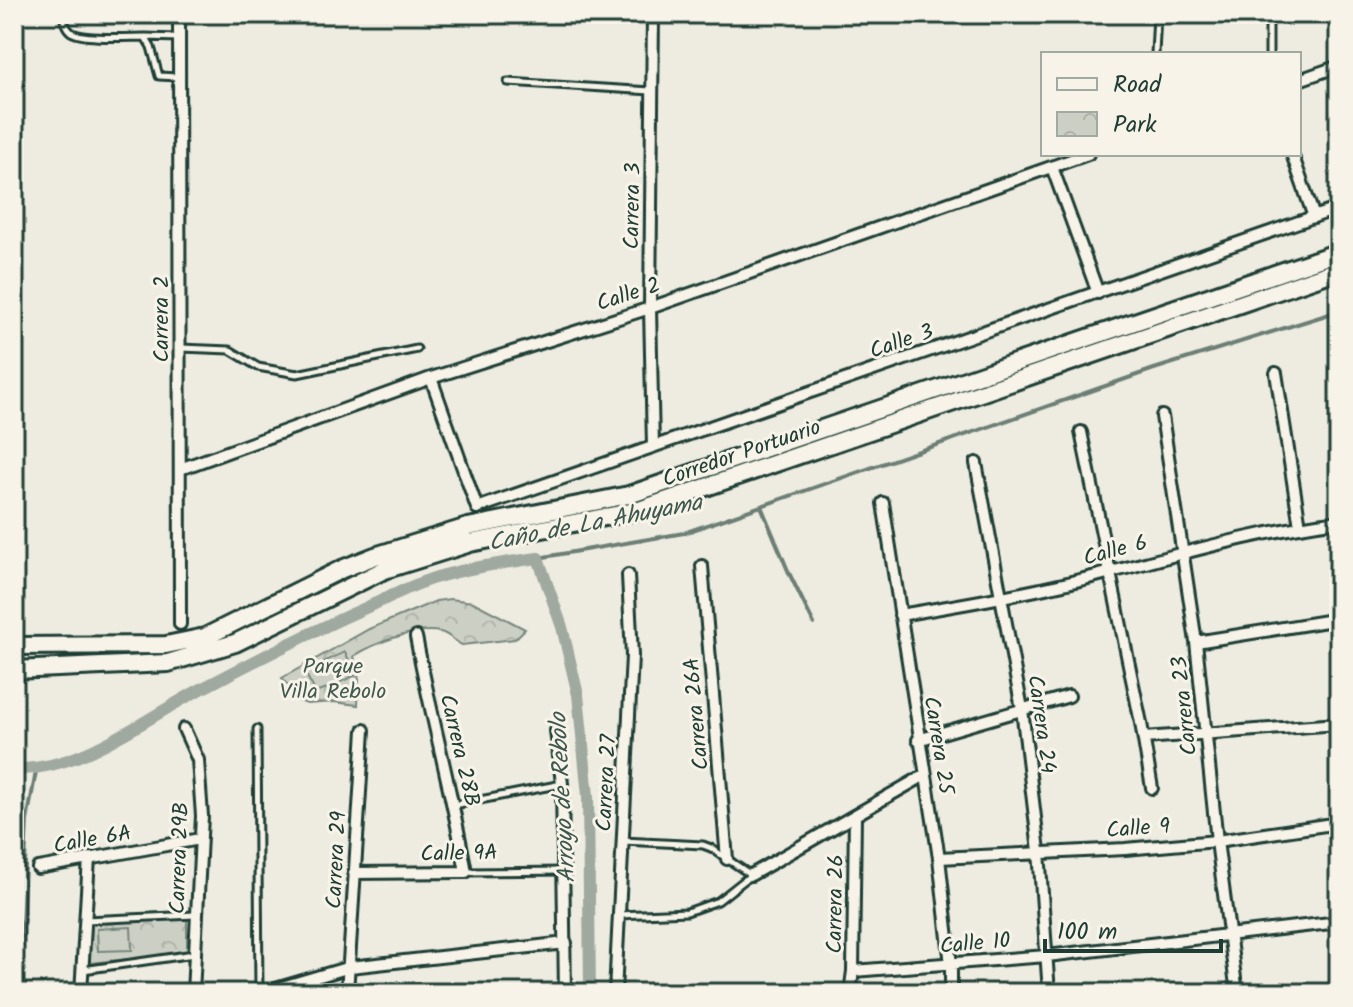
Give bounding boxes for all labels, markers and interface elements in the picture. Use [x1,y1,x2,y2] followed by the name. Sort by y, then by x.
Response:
[1041,52,1301,156] legend
[1113,66,1162,105] text: Road
[1113,106,1157,145] text: Park
[615,162,652,250] street label: Carrera 3
[592,269,665,322] street label: Calle 2
[145,275,180,363] street label: Carrera 2
[865,315,939,370] street label: Calle 3
[658,411,826,498] street label: Corredor Portuario
[485,483,707,563] water label: Caño de La Ahuyama
[1080,526,1152,577] street label: Calle 6
[280,650,386,710] park label: Parque Villa Rebolo
[1163,654,1208,757] street label: Carrera 23
[675,656,720,771] street label: Carrera 26A
[1016,673,1065,776] street label: Carrera 24
[429,691,488,810] street label: Carrera 28B
[913,694,963,798] street label: Carrera 25
[539,710,587,884] water label: Arroyo de Rebolo
[587,733,628,833] street label: Carrera 27
[161,802,200,915] street label: Carrera 29B
[317,810,358,910] street label: Carrera 29
[1105,810,1171,849] street label: Calle 9
[51,816,134,865] street label: Calle 6A
[420,836,498,873] street label: Calle 9A
[818,854,855,954] street label: Carrera 26
[1045,903,1221,953] scale bar
[1057,913,1117,952] text: 100 m
[938,924,1012,965] street label: Calle 10

